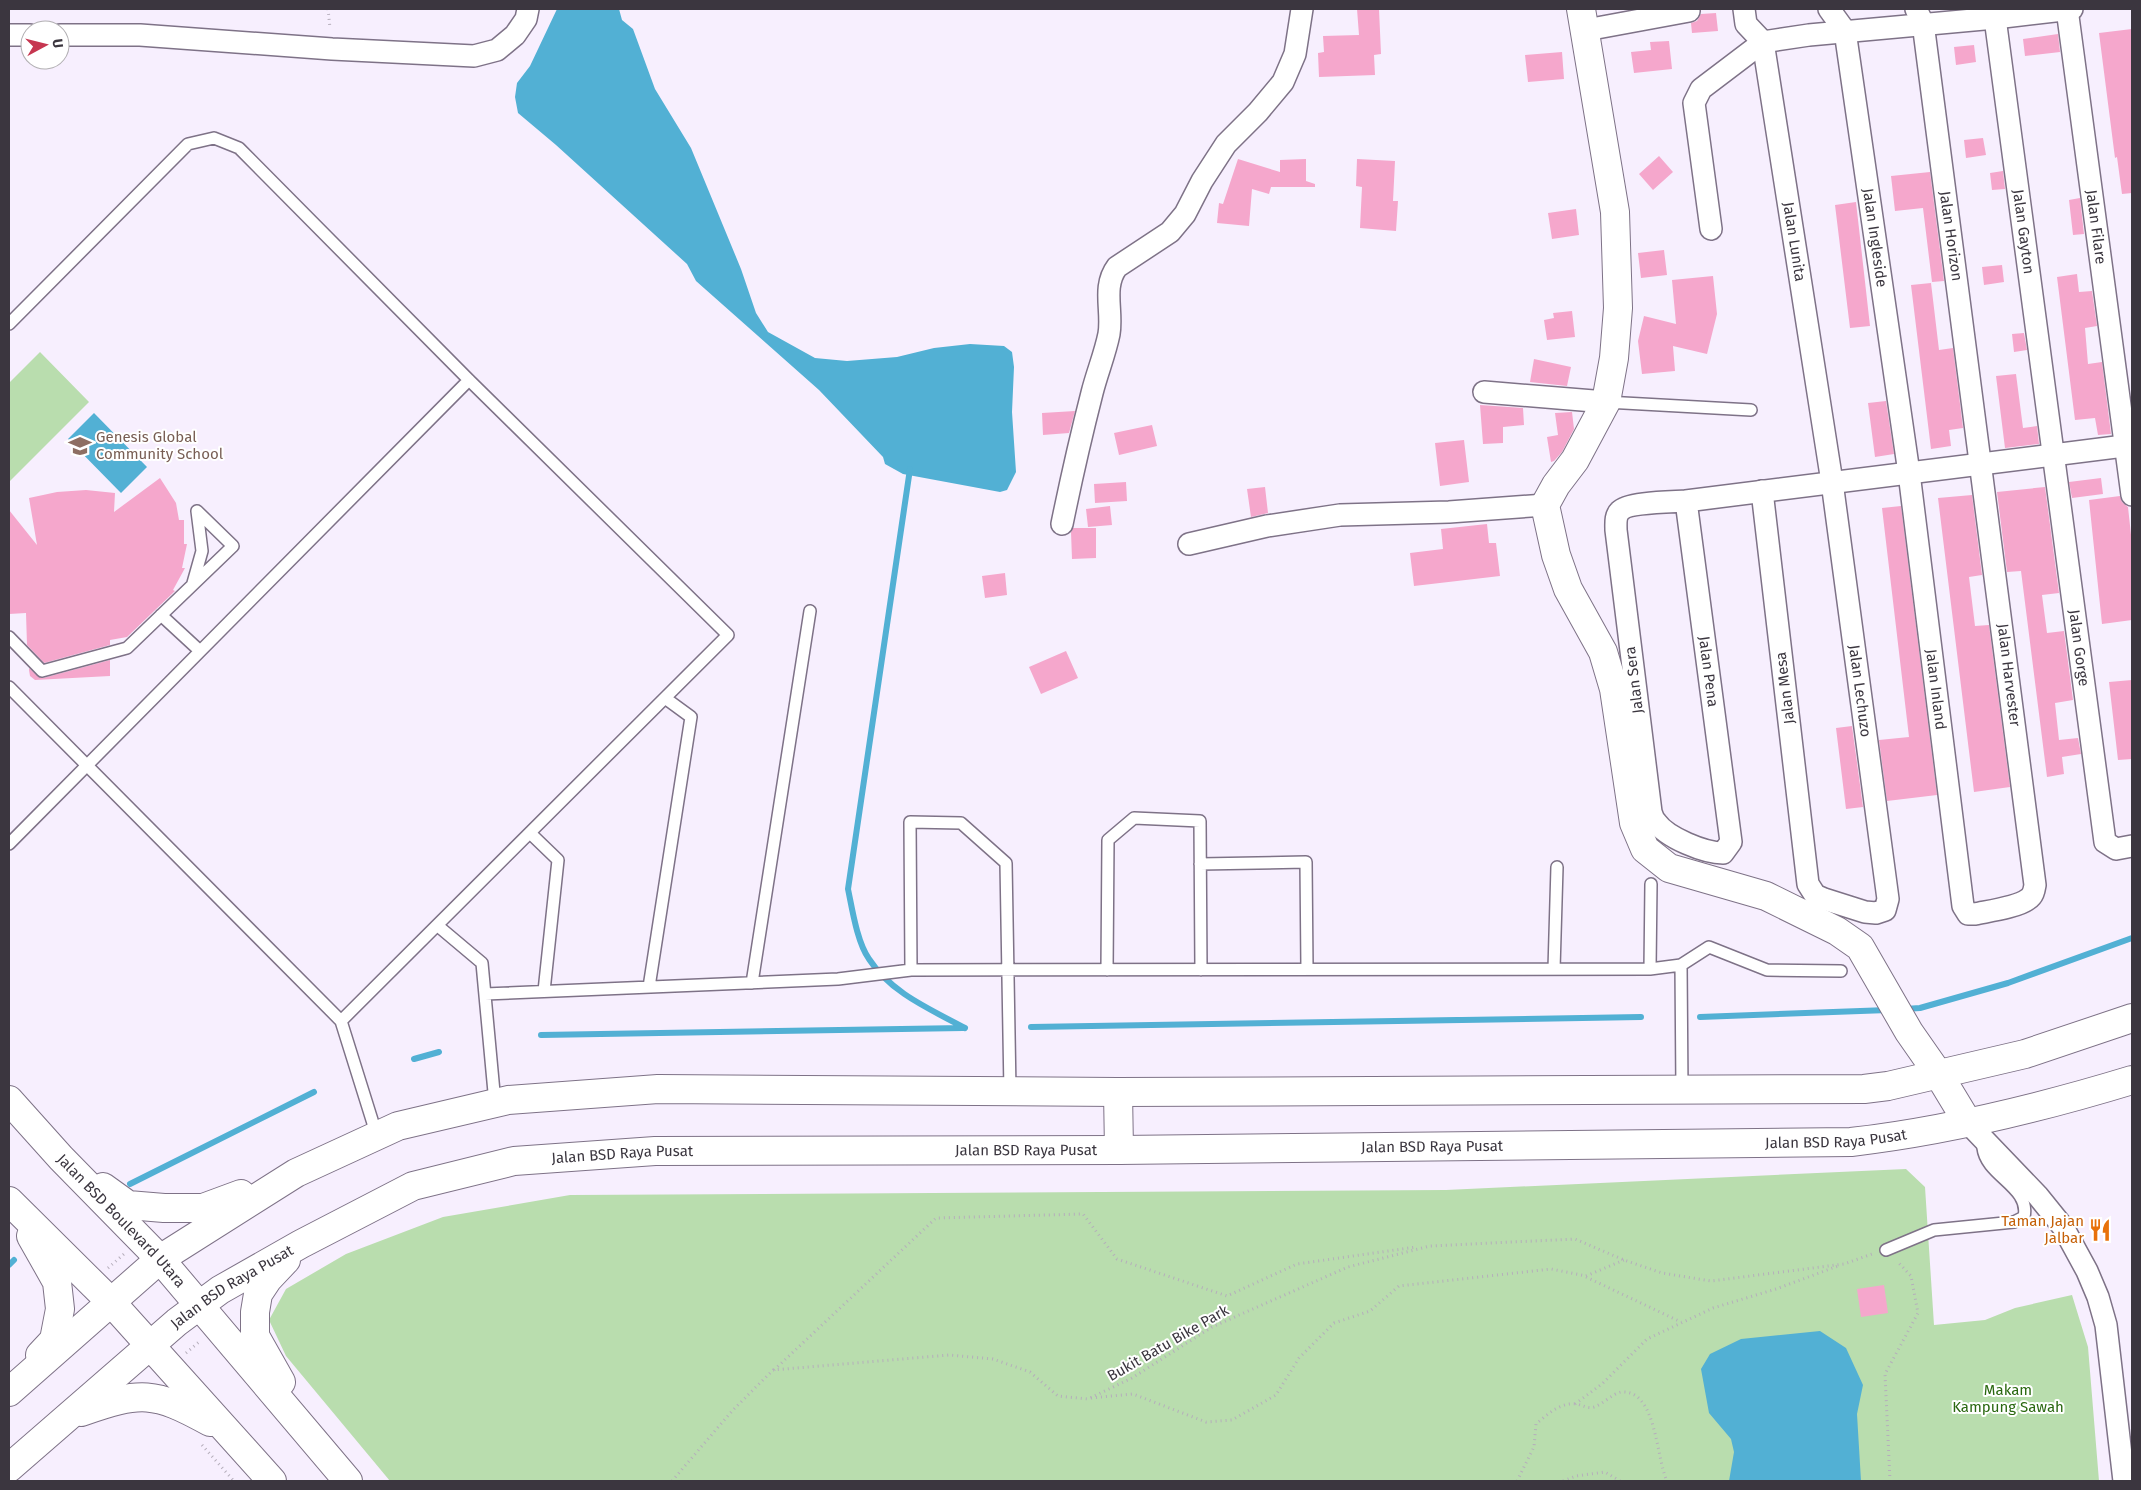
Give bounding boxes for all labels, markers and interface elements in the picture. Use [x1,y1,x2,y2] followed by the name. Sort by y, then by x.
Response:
[20,20,70,70] north arrow
[48,38,66,49] text: U
[1859,187,1891,288] street label: Jalan Ingleside
[2009,188,2038,275] street label: Jalan Gayton
[2082,189,2110,265] street label: Jalan Filare
[1936,190,1966,282] street label: Jalan Horizon
[1779,201,1809,283] street label: Jalan Lunita
[96,428,224,463] place label: Genesis Global Community School
[67,433,93,459] school or university icon: Genesis Global Community School
[2065,608,2093,687] street label: Jalan Gorge
[1994,622,2024,728] street label: Jalan Harvester
[1695,635,1722,708] street label: Jalan Pena
[1845,644,1875,738] street label: Jalan Lechuzo
[1621,645,1647,715] street label: Jalan Sera
[1922,648,1950,731] street label: Jalan Inland
[1772,651,1798,725] street label: Jalan Mesa
[1765,1125,1909,1152] street label: Jalan BSD Raya Pusat
[1361,1137,1504,1156] street label: Jalan BSD Raya Pusat
[955,1141,1098,1159] street label: Jalan BSD Raya Pusat
[551,1142,694,1167] street label: Jalan BSD Raya Pusat
[53,1150,189,1291] street label: Jalan BSD Boulevard Utara
[2001,1212,2084,1247] place label: Taman Jajan Jalbar
[2087,1217,2113,1243] restaurant icon: Taman Jajan Jalbar
[167,1241,297,1333] street label: Jalan BSD Raya Pusat
[1104,1301,1232,1385] street label: Bukit Batu Bike Park
[1952,1381,2064,1416] park label: Makam Kampung Sawah

